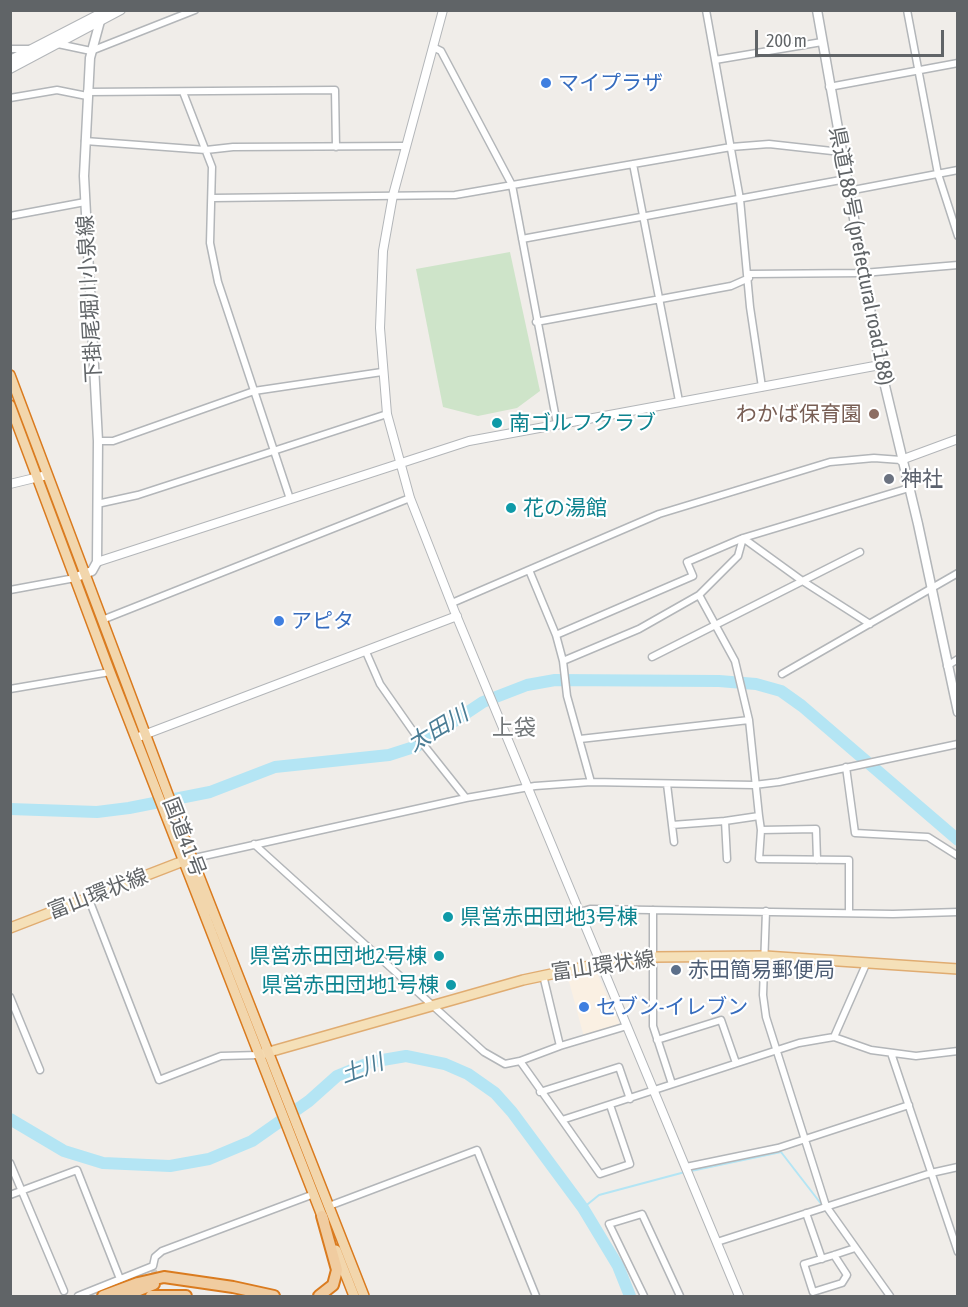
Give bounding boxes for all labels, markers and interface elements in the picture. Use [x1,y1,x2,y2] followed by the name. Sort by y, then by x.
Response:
[758,18,947,56] scale bar
[766,30,807,51] text: 200 m
[558,70,663,96] place label: マイプラザ
[539,76,553,90] marker: マイプラザ
[824,125,898,387] street label: 県道188号 (prefectural road 188)
[73,214,107,384] street label: 下掛尾堀川小泉線
[736,401,862,427] place label: わかば保育園
[867,407,881,421] marker: わかば保育園
[509,410,656,436] place label: 南ゴルフクラブ
[490,416,504,430] marker: 南ゴルフクラブ
[901,466,943,492] place label: 神社
[882,472,896,486] marker: 神社
[523,495,607,521] place label: 花の湯館
[504,501,518,515] marker: 花の湯館
[291,608,354,634] place label: アピタ
[272,614,286,628] marker: アピタ
[403,701,473,757] water label: 太田川
[492,715,536,741] district label: 上袋
[157,794,211,880] street label: 国道41号
[44,863,152,925] street label: 富山環状線
[460,904,638,930] place label: 県営赤田団地3号棟
[441,910,455,924] marker: 県営赤田団地3号棟
[249,943,427,969] place label: 県営赤田団地2号棟
[549,946,657,986] street label: 富山環状線
[432,949,446,963] marker: 県営赤田団地2号棟
[688,957,835,983] place label: 赤田簡易郵便局
[669,963,683,977] marker: 赤田簡易郵便局
[261,972,439,998] place label: 県営赤田団地1号棟
[444,978,458,992] marker: 県営赤田団地1号棟
[596,994,748,1020] place label: セブン-イレブン
[577,1000,591,1014] marker: セブン-イレブン
[337,1049,387,1089] water label: 土川

